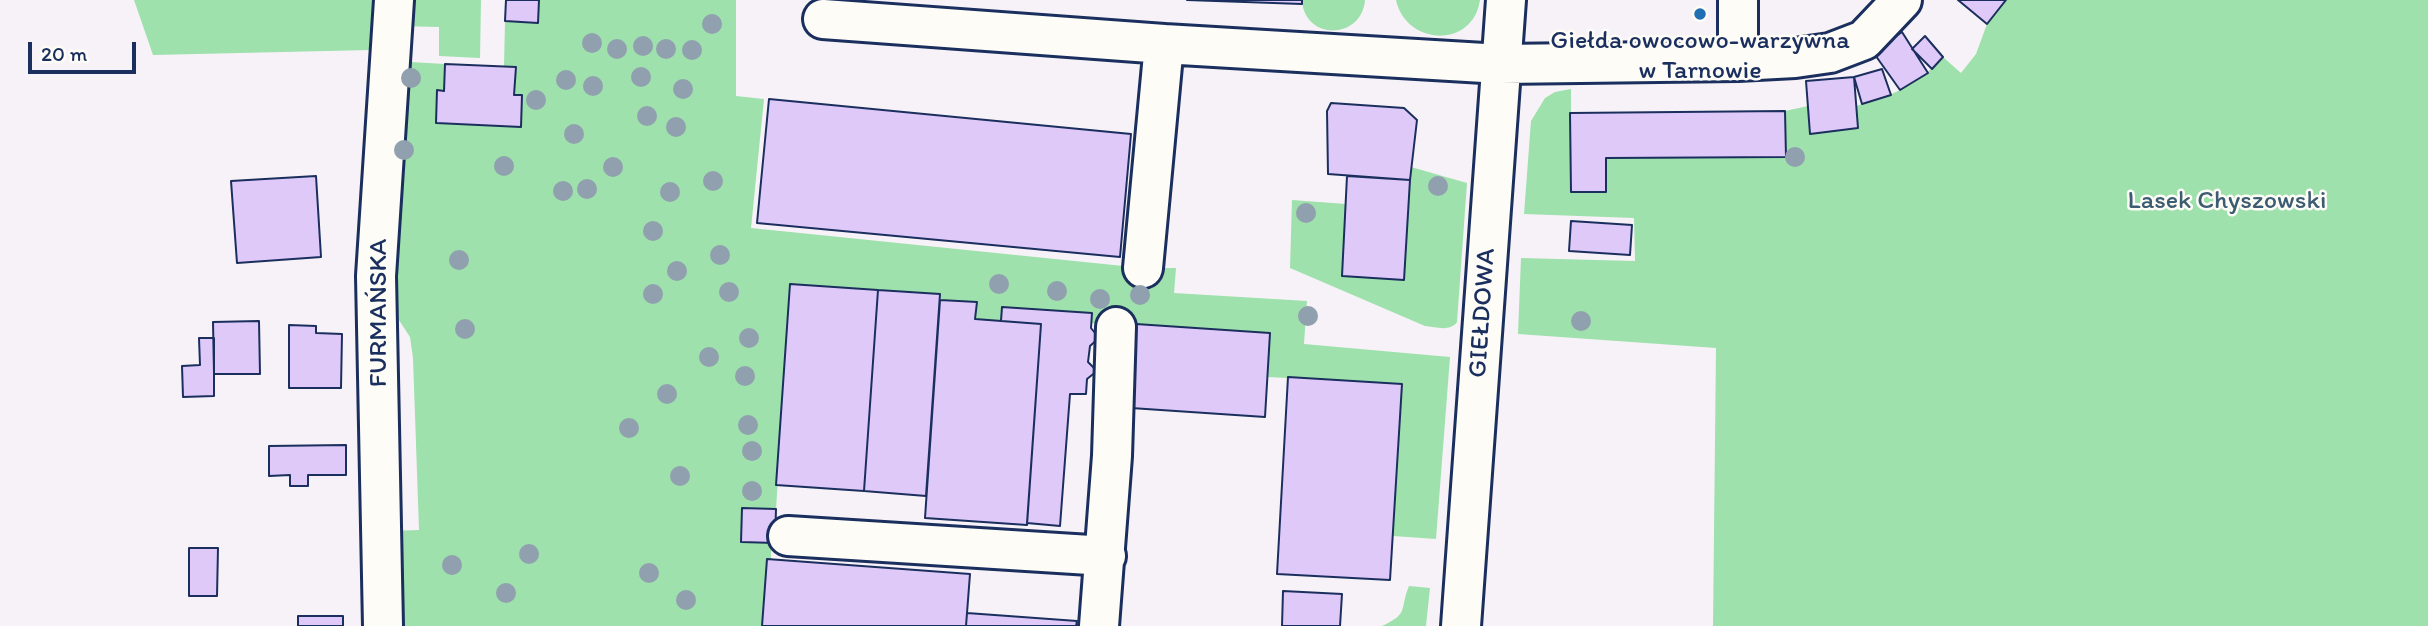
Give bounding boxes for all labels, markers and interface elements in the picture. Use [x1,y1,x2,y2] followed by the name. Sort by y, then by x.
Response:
[1692,6,1708,22] marker: Giełda owocowo-warzywna w Tarnowie
[1550,25,1850,86] place label: Giełda owocowo-warzywna w Tarnowie
[32,28,140,72] scale bar
[41,41,87,66] text: 20 m
[2128,185,2326,217] park label: Lasek Chyszowski
[363,239,395,387] street label: FURMAŃSKA
[1463,247,1503,379] street label: GIEŁDOWA

